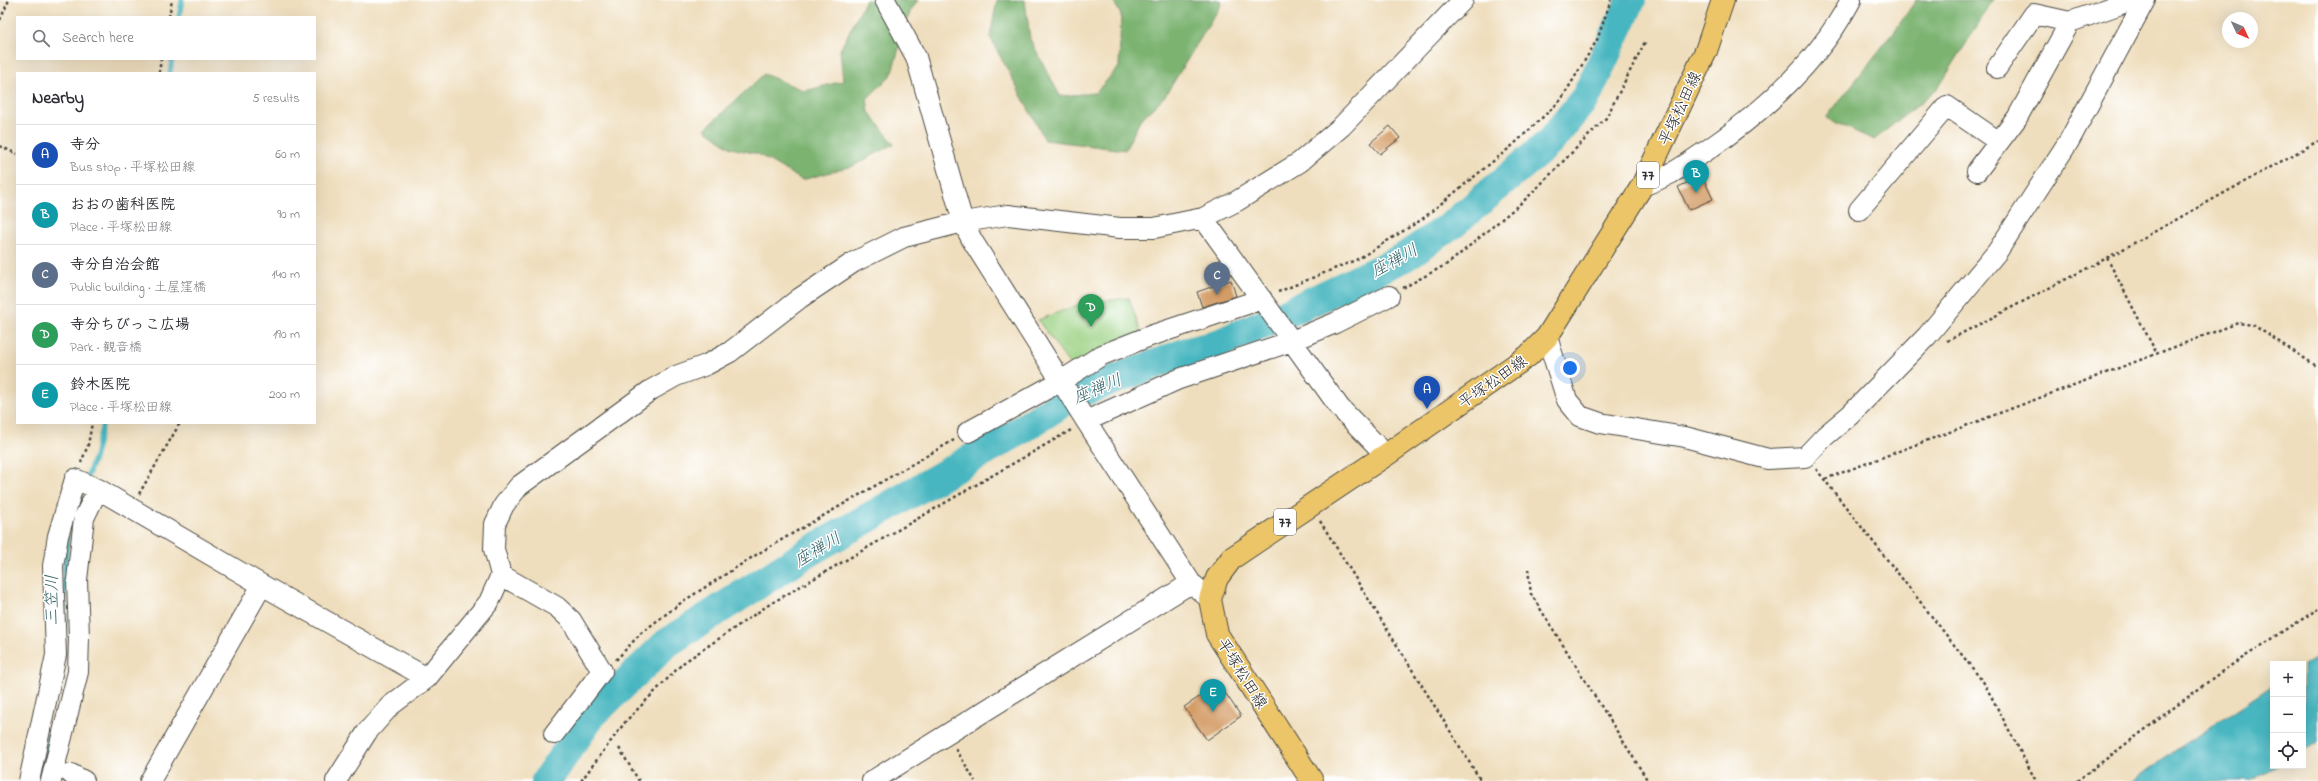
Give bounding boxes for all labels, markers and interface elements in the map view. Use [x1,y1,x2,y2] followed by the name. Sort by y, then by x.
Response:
[2222,12,2258,48] north arrow
[16,16,316,60] search box
[30,27,52,49] icon: search
[62,27,134,49] text: Search here
[1653,68,1709,150] street label: 平塚松田線
[32,86,84,111] text: Nearby
[252,89,300,108] text: 5 results
[70,134,100,156] text: 寺分
[41,145,49,164] text: A
[275,145,300,164] text: 60 m
[70,158,195,177] text: Bus stop · 平塚松田線
[1683,160,1709,193] pin: B
[1637,162,1659,188] road number: 77
[70,194,175,216] text: おおの歯科医院
[41,205,49,224] text: B
[277,205,300,224] text: 90 m
[70,218,172,237] text: Place · 平塚松田線
[1366,238,1423,285] water label: 座禅川
[70,254,160,276] text: 寺分自治会館
[1204,262,1230,295] pin: C
[41,265,49,284] text: C
[272,265,300,284] text: 140 m
[70,278,206,297] text: Public building · 土屋窪橋
[1078,294,1104,327] pin: D
[70,314,190,336] text: 寺分ちびっこ広場
[40,325,50,344] text: D
[273,325,300,344] text: 190 m
[70,338,142,357] text: Park · 観音橋
[1453,350,1533,415] street label: 平塚松田線
[1560,358,1580,378] your location
[1069,368,1126,411] water label: 座禅川
[70,374,130,396] text: 鈴木医院
[1414,376,1440,409] pin: A
[41,385,49,404] text: E
[269,385,300,404] text: 200 m
[70,398,172,417] text: Place · 平塚松田線
[1274,509,1296,535] road number: 77
[789,526,846,574] water label: 座禅川
[40,575,65,626] water label: 三笠川
[1210,634,1273,714] street label: 平塚松田線
[2270,661,2306,769] map controls
[2270,661,2306,697] button: +
[1200,679,1226,712] pin: E
[2270,697,2306,733] button: −
[2270,733,2306,769] button: locate

